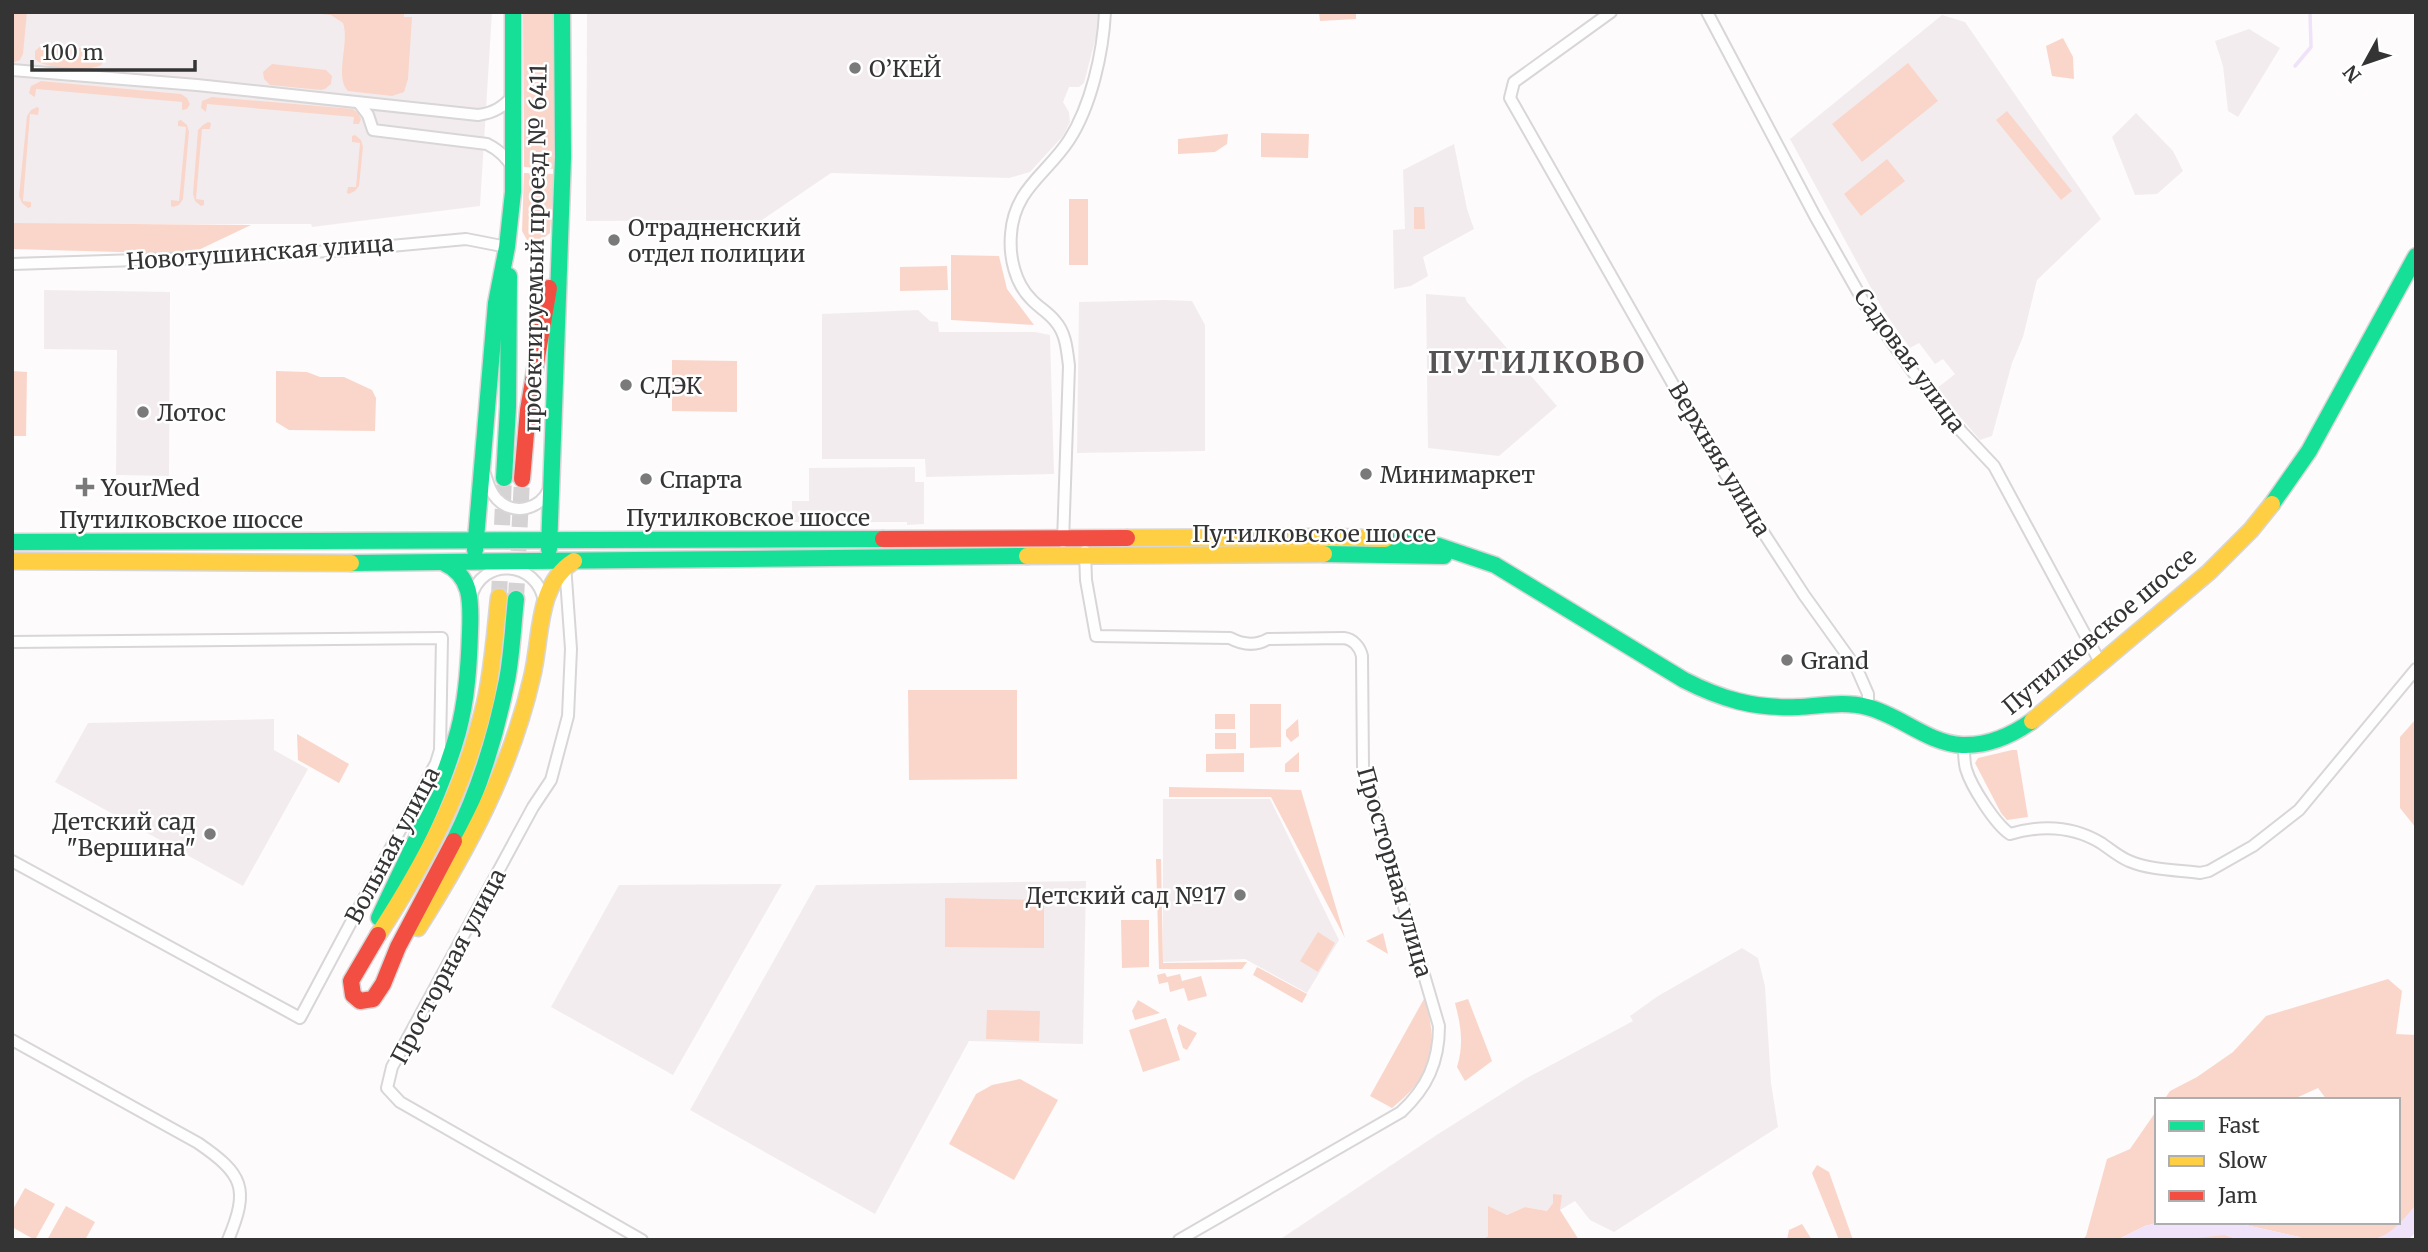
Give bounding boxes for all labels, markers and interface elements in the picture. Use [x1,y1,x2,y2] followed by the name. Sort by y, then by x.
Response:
[32,28,194,72] scale bar
[2330,28,2400,98] north arrow
[42,39,104,66] text: 100 m
[869,54,942,83] place label: О’КЕЙ
[847,60,863,76] marker: О’КЕЙ
[2338,60,2366,87] text: N
[517,63,553,433] street label: проектируемый проезд № 6411
[628,213,805,268] place label: Отрадненский отдел полиции
[125,228,395,276] street label: Новотушинская улица
[606,232,622,248] marker: Отрадненский отдел полиции
[1848,282,1972,438] street label: Садовая улица
[1428,343,1646,381] district label: ПУТИЛКОВО
[640,371,703,400] place label: СДЭК
[618,377,634,393] marker: СДЭК
[1663,377,1777,541] street label: Верхняя улица
[157,398,226,427] place label: Лотос
[135,404,151,420] marker: Лотос
[1380,460,1535,489] place label: Минимаркет
[660,465,742,494] place label: Спарта
[1358,466,1374,482] marker: Минимаркет
[638,471,654,487] marker: Спарта
[100,473,200,502] place label: YourMed
[75,477,95,497] marker: YourMed
[626,503,870,532] street label: Путилковское шоссе
[59,505,303,534] street label: Путилковское шоссе
[1192,519,1436,548] street label: Путилковское шоссе
[1996,541,2202,721] street label: Путилковское шоссе
[1801,646,1869,675] place label: Grand
[1779,652,1795,668] marker: Grand
[338,762,446,928] street label: Вольная улица
[1351,764,1439,980] street label: Просторная улица
[52,807,196,862] place label: Детский сад "Вершина"
[202,826,218,842] marker: Детский сад "Вершина"
[384,863,512,1069] street label: Просторная улица
[1026,881,1226,910] place label: Детский сад №17
[1232,887,1248,903] marker: Детский сад №17
[2155,1098,2400,1224] legend
[2218,1112,2260,1139] text: Fast
[2218,1147,2267,1174] text: Slow
[2217,1182,2257,1209] text: Jam

